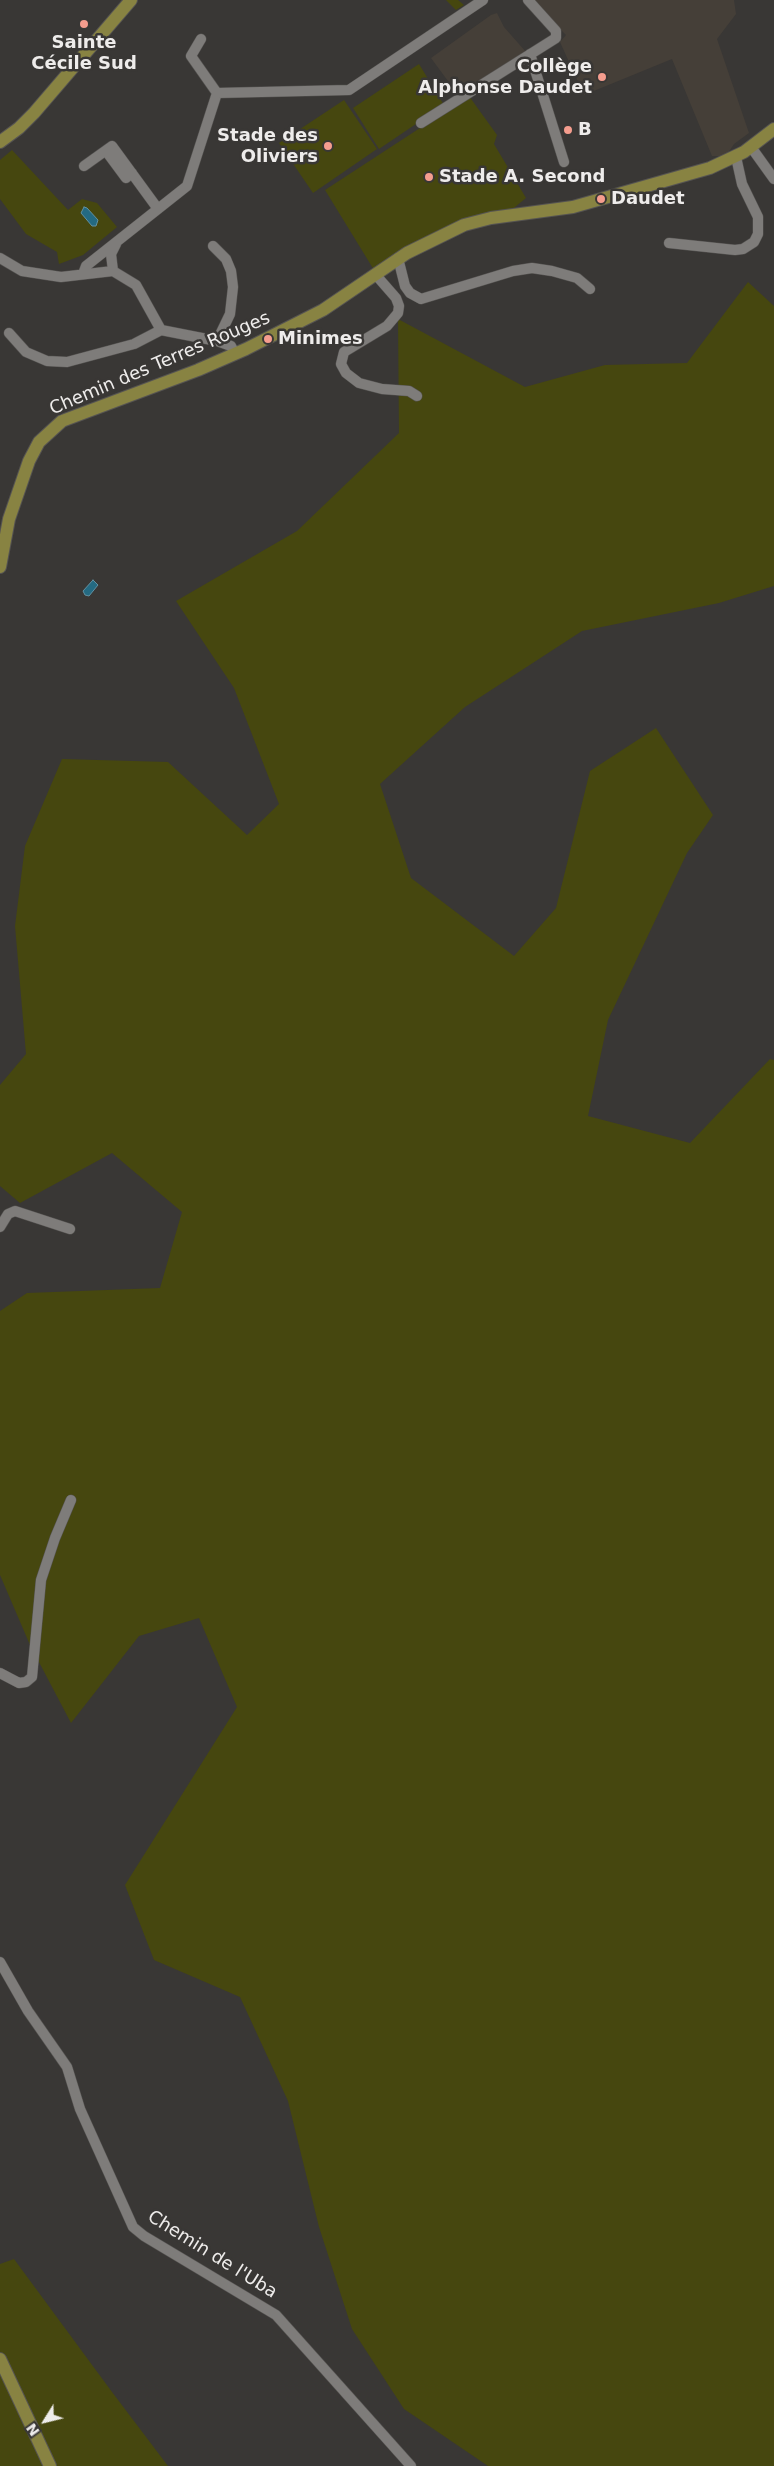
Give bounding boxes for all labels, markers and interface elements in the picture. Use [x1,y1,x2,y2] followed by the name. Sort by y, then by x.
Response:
[78,18,90,30] marker: Sainte Cécile Sud
[31,32,137,74] place label: Sainte Cécile Sud
[418,56,592,98] place label: Collège Alphonse Daudet
[596,71,608,83] marker: Collège Alphonse Daudet
[578,119,592,141] place label: B
[562,124,574,136] marker: B
[217,125,318,168] place label: Stade des Oliviers
[322,140,334,152] marker: Stade des Oliviers
[439,166,605,188] place label: Stade A. Second
[423,171,435,183] marker: Stade A. Second
[611,188,685,210] place label: Daudet
[595,193,607,205] marker: Daudet
[46,308,274,420] street label: Chemin des Terres Rouges
[278,328,363,350] place label: Minimes
[262,333,274,345] marker: Minimes
[143,2206,281,2304] street label: Chemin de l'Uba
[20,2396,70,2446] north arrow
[23,2420,43,2439] text: N

